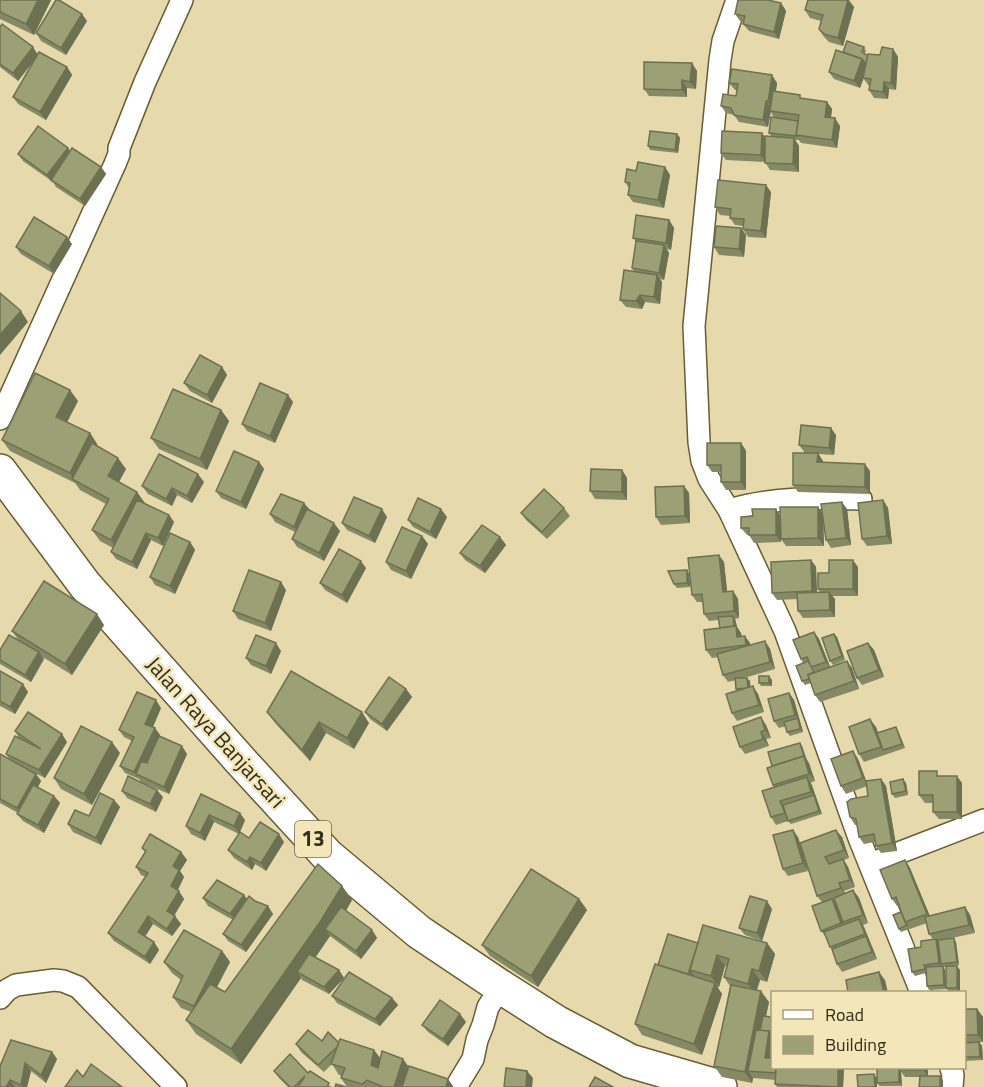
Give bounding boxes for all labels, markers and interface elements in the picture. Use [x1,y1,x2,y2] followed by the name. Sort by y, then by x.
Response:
[138,648,294,816] street label: Jalan Raya Banjarsari
[295,821,331,857] road number: 13
[771,991,966,1069] legend
[825,1001,864,1028] text: Road
[825,1031,886,1058] text: Building

